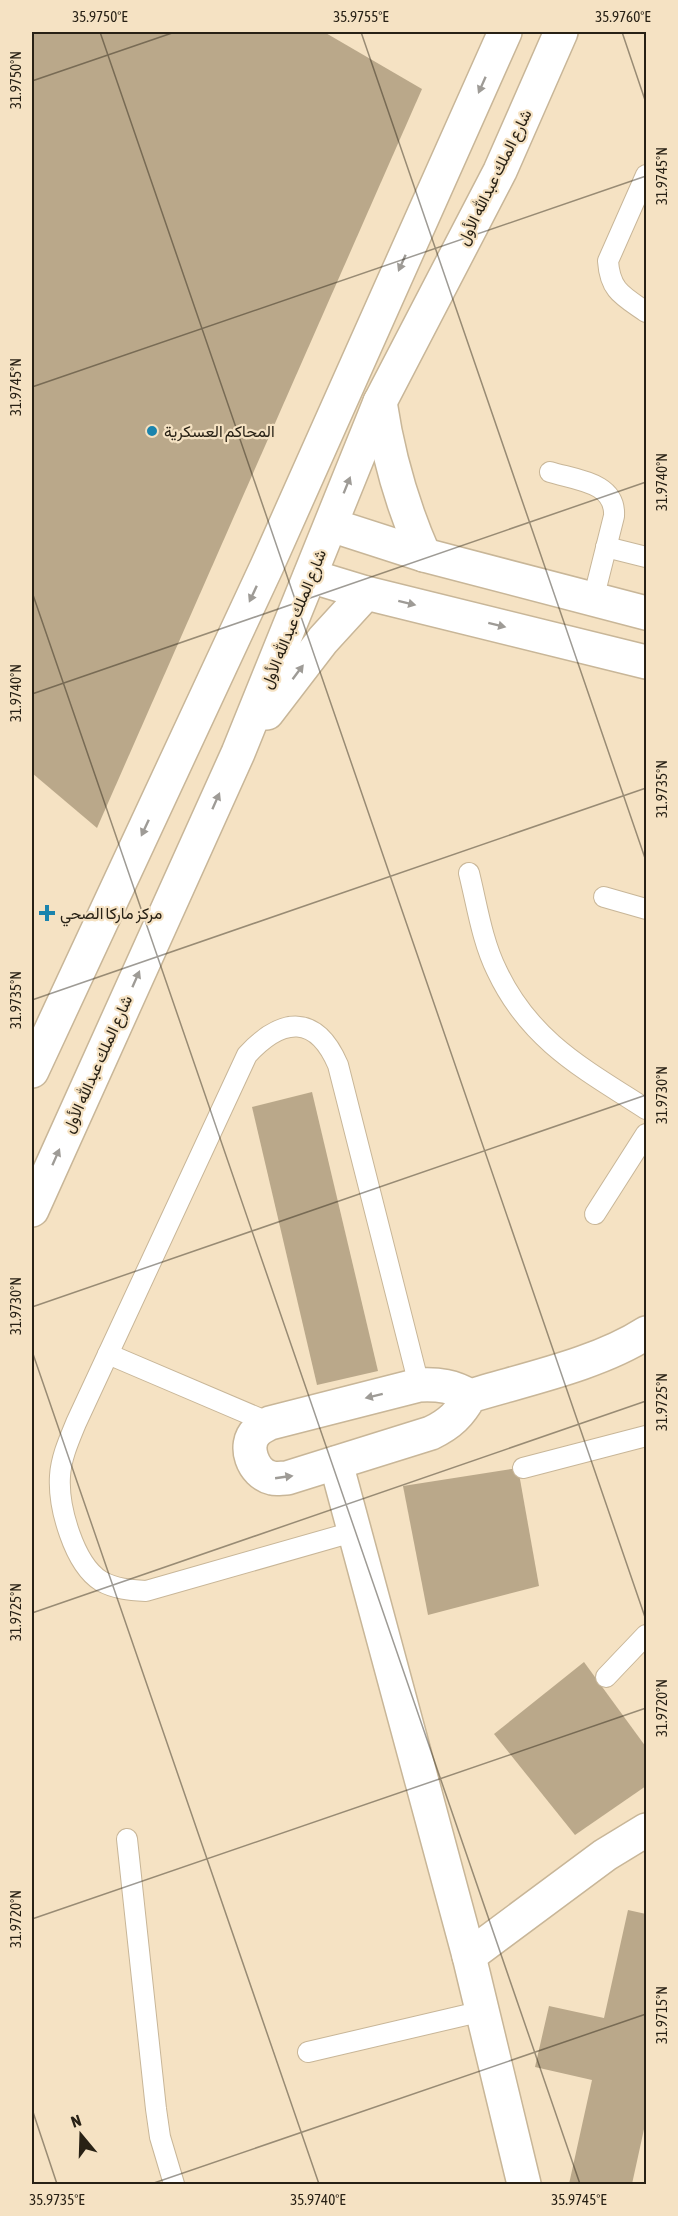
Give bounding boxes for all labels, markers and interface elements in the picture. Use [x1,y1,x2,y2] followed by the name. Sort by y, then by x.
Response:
[72,8,128,25] text: 35.9750°E
[333,8,389,25] text: 35.9755°E
[595,8,651,25] text: 35.9760°E
[7,51,24,109] text: 31.9750°N
[476,76,486,94] one-way arrow
[453,106,537,249] street label: شارع الملك عبدالله الأول
[653,147,670,205] text: 31.9745°N
[398,255,407,272] one-way arrow
[7,358,24,416] text: 31.9745°N
[164,422,275,442] place label: المحاكم العسكرية
[145,424,159,438] marker: المحاكم العسكرية
[653,453,670,511] text: 31.9740°N
[342,476,352,494] one-way arrow
[257,547,332,692] street label: شارع الملك عبدالله الأول
[249,586,258,603] one-way arrow
[398,598,416,608] one-way arrow
[488,620,506,630] one-way arrow
[7,664,24,722] text: 31.9740°N
[291,665,303,680] one-way arrow
[653,760,670,818] text: 31.9735°N
[212,793,221,810] one-way arrow
[140,820,149,837] one-way arrow
[38,904,56,922] marker: مركز ماركا الصحي
[60,904,162,927] place label: مركز ماركا الصحي
[132,970,141,988] one-way arrow
[7,971,24,1029] text: 31.9735°N
[59,992,138,1137] street label: شارع الملك عبدالله الأول
[653,1066,670,1124] text: 31.9730°N
[51,1148,60,1165] one-way arrow
[7,1277,24,1335] text: 31.9730°N
[653,1373,670,1431] text: 31.9725°N
[365,1392,383,1402] one-way arrow
[275,1472,294,1481] one-way arrow
[7,1583,24,1641] text: 31.9725°N
[653,1679,670,1737] text: 31.9720°N
[7,1890,24,1948] text: 31.9720°N
[653,1986,670,2044] text: 31.9715°N
[51,2105,111,2165] north arrow
[69,2111,84,2131] text: N
[29,2191,85,2208] text: 35.9735°E
[290,2191,346,2208] text: 35.9740°E
[551,2191,607,2208] text: 35.9745°E

